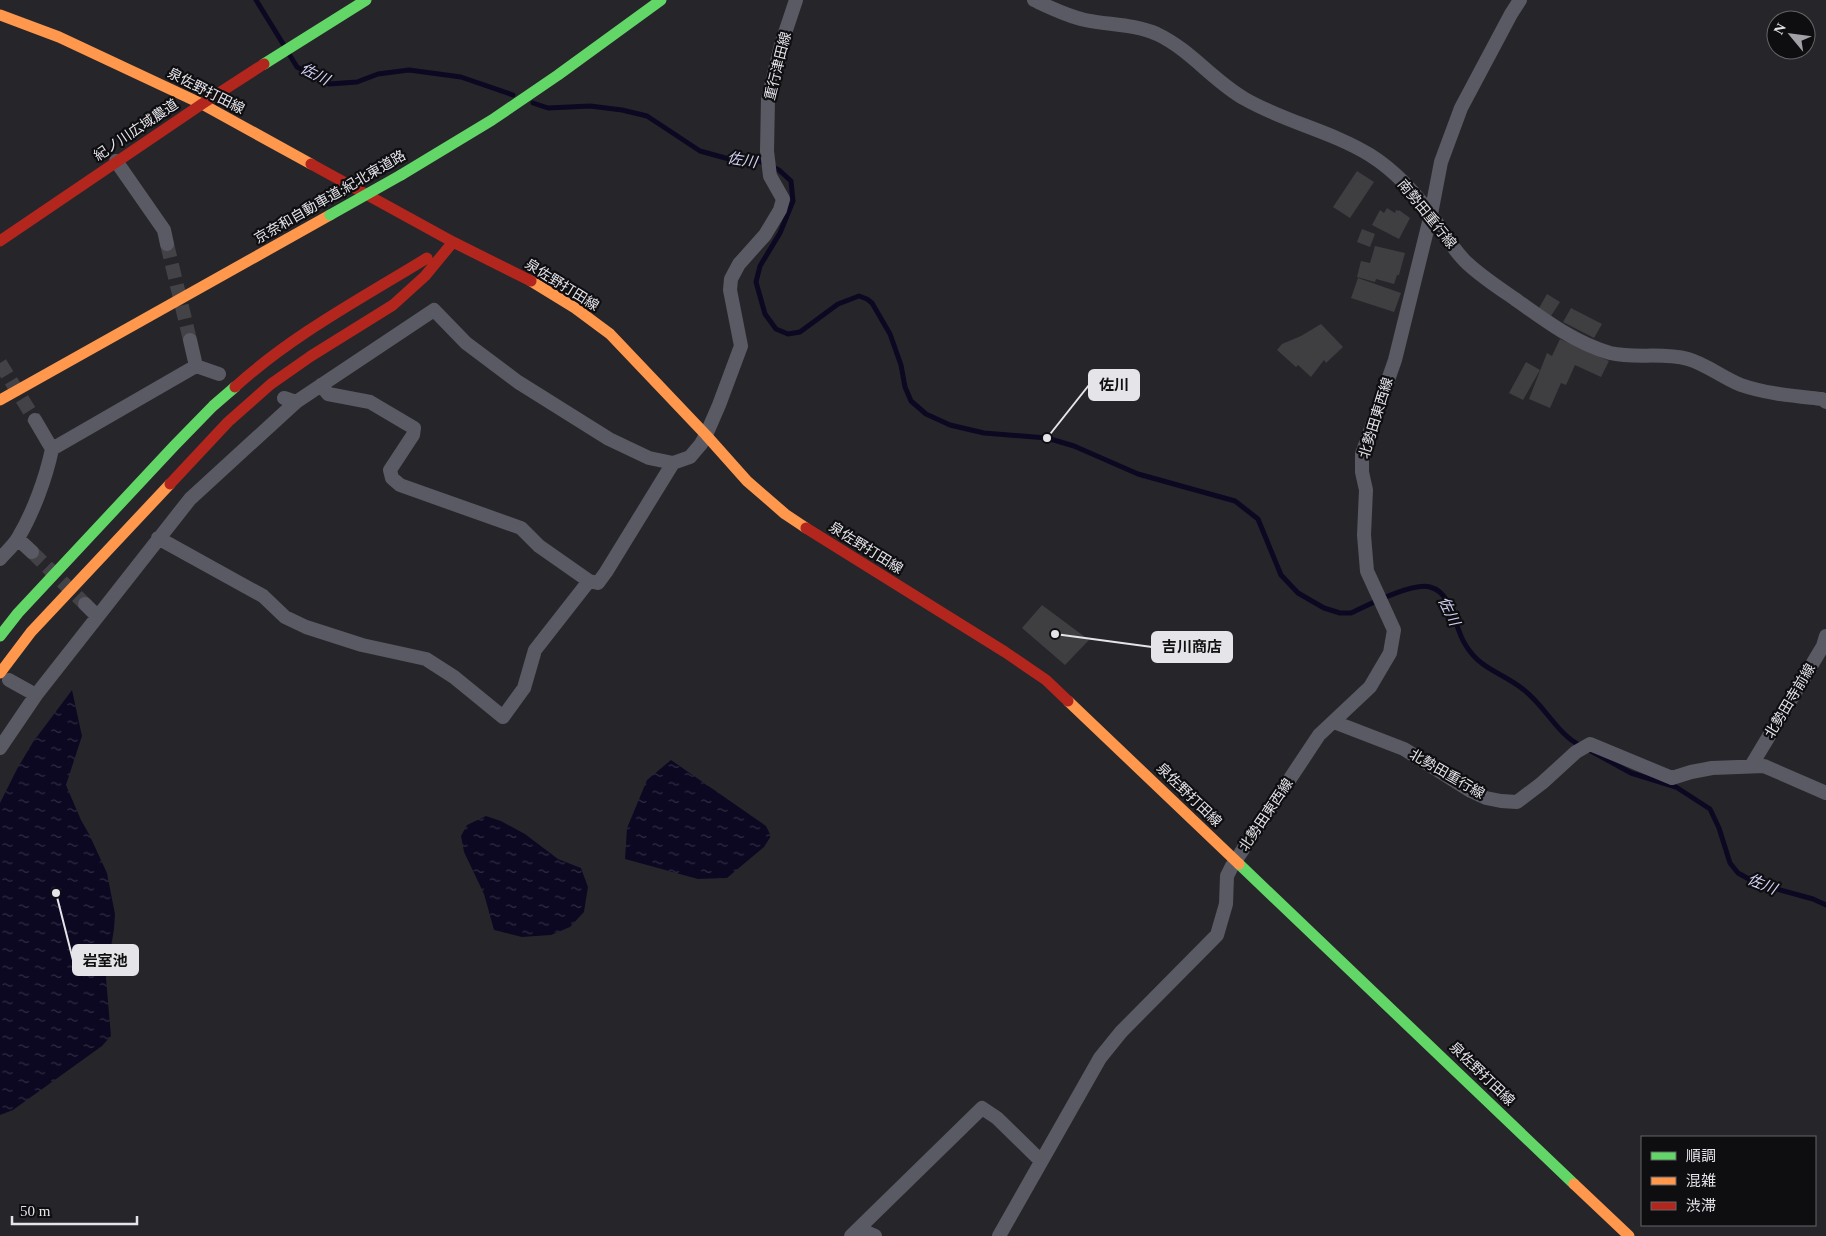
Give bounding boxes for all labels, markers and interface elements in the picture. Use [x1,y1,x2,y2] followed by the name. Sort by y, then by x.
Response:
[1766,10,1816,60] north arrow
[1771,21,1789,37] text: N
[762,30,794,102] street label: 重行津田線
[298,60,334,89] water label: 佐川
[165,64,247,117] street label: 泉佐野打田線
[91,96,181,164] street label: 紀ノ川広域農道
[251,147,408,246] street label: 京奈和自動車道;紀北東道路
[726,150,760,171] water label: 佐川
[1395,177,1459,251] street label: 南勢田重行線
[522,256,602,314] street label: 泉佐野打田線
[1089,370,1139,400] callout: 佐川
[1356,375,1395,460] street label: 北勢田東西線
[1099,377,1129,393] text: 佐川
[826,519,906,577] street label: 泉佐野打田線
[1435,594,1464,630] water label: 佐川
[1152,632,1232,662] callout: 吉川商店
[1162,639,1222,655] text: 吉川商店
[1761,661,1818,741] street label: 北勢田寺前線
[1407,746,1488,801] street label: 北勢田重行線
[1154,760,1225,830] street label: 泉佐野打田線
[1235,775,1296,854] street label: 北勢田東西線
[1745,871,1781,898] water label: 佐川
[73,945,138,975] callout: 岩室池
[82,953,128,969] text: 岩室池
[1447,1039,1518,1109] street label: 泉佐野打田線
[1641,1136,1816,1226] legend
[1686,1148,1716,1164] text: 順調
[1686,1173,1716,1189] text: 混雑
[12,1194,138,1226] scale bar
[1686,1198,1716,1214] text: 渋滞
[20,1203,51,1219] text: 50 m

